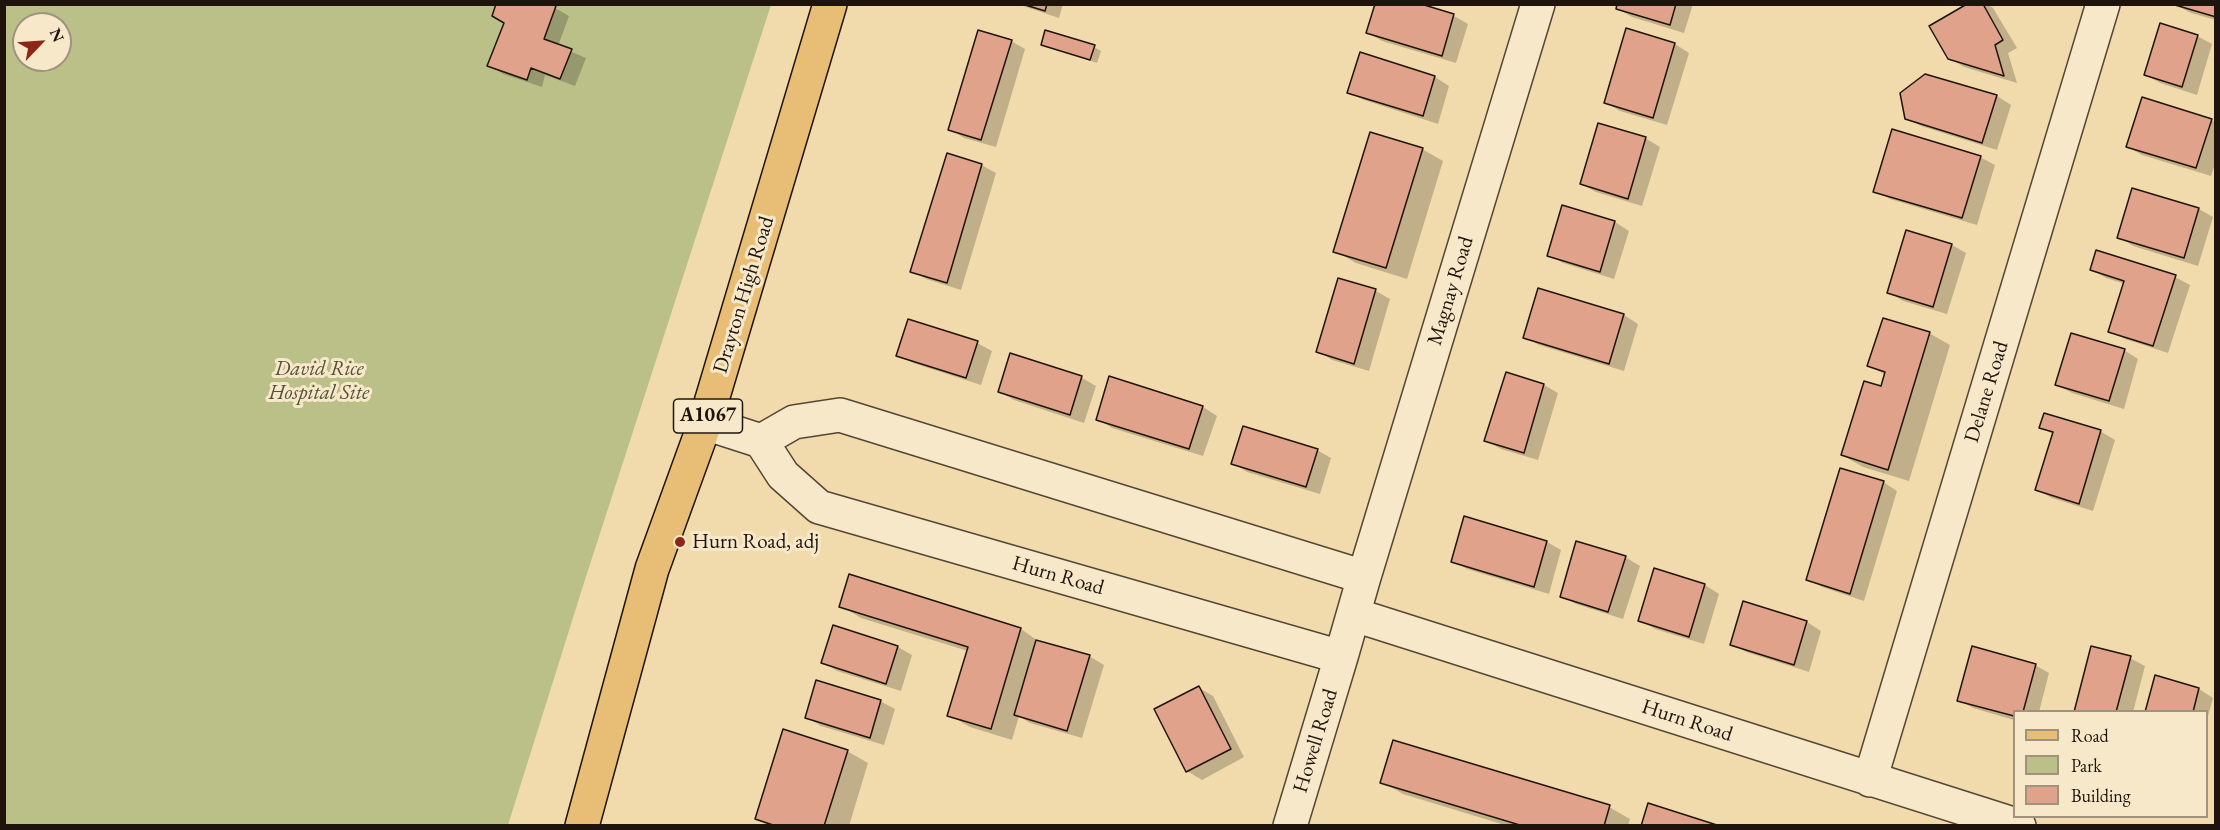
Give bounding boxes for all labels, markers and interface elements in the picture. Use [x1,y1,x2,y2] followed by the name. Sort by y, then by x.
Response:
[12,12,72,72] north arrow
[45,25,69,45] text: N
[708,213,780,377] street label: Drayton High Road
[1422,233,1480,349] street label: Magnay Road
[1960,338,2014,446] street label: Delane Road
[269,356,369,406] park label: David Rice Hospital Site
[674,399,742,433] road number: A1067
[692,529,819,555] place label: Hurn Road, adj
[673,535,687,549] marker: Hurn Road, adj
[1009,551,1107,601] street label: Hurn Road
[1288,686,1344,796] street label: Howell Road
[1638,694,1736,748] street label: Hurn Road
[2013,710,2208,818] legend
[2071,724,2109,747] text: Road
[2071,754,2102,777] text: Park
[2071,784,2131,807] text: Building

